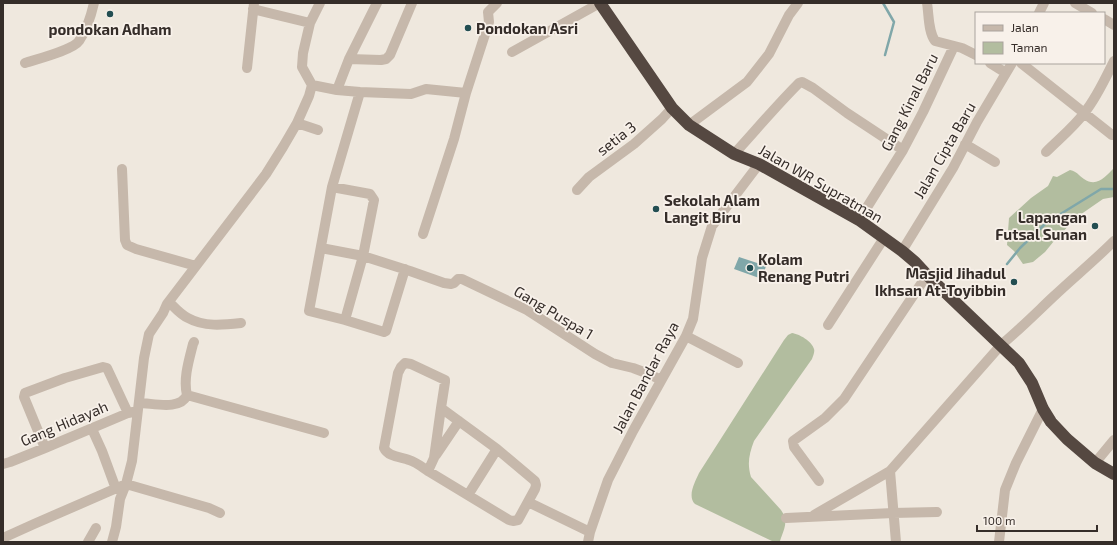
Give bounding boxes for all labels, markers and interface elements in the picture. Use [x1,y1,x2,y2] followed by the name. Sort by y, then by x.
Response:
[105,9,115,19] marker: pondokan Adham
[975,12,1105,64] legend
[476,19,578,37] place label: Pondokan Asri
[48,20,172,38] place label: pondokan Adham
[1011,20,1039,34] text: Jalan
[463,23,473,33] marker: Pondokan Asri
[1011,40,1048,54] text: Taman
[877,50,941,154] street label: Gang Kinal Baru
[909,99,979,201] street label: Jalan Cipta Baru
[593,117,639,159] street label: setia 3
[756,140,886,226] street label: Jalan WR Supratman
[664,191,760,226] place label: Sekolah Alam Langit Biru
[651,204,661,214] marker: Sekolah Alam Langit Biru
[995,208,1087,243] place label: Lapangan Futsal Sunan
[1090,221,1100,231] marker: Lapangan Futsal Sunan
[758,250,849,285] place label: Kolam Renang Putri
[745,263,755,273] marker: Kolam Renang Putri
[875,264,1006,300] place label: Masjid Jihadul Ikhsan At-Toyibbin
[1009,277,1019,287] marker: Masjid Jihadul Ikhsan At-Toyibbin
[511,281,597,343] street label: Gang Puspa 1
[608,318,682,436] street label: Jalan Bandar Raya
[17,396,111,450] street label: Gang Hidayah
[977,507,1097,533] scale bar
[983,513,1015,527] text: 100 m

